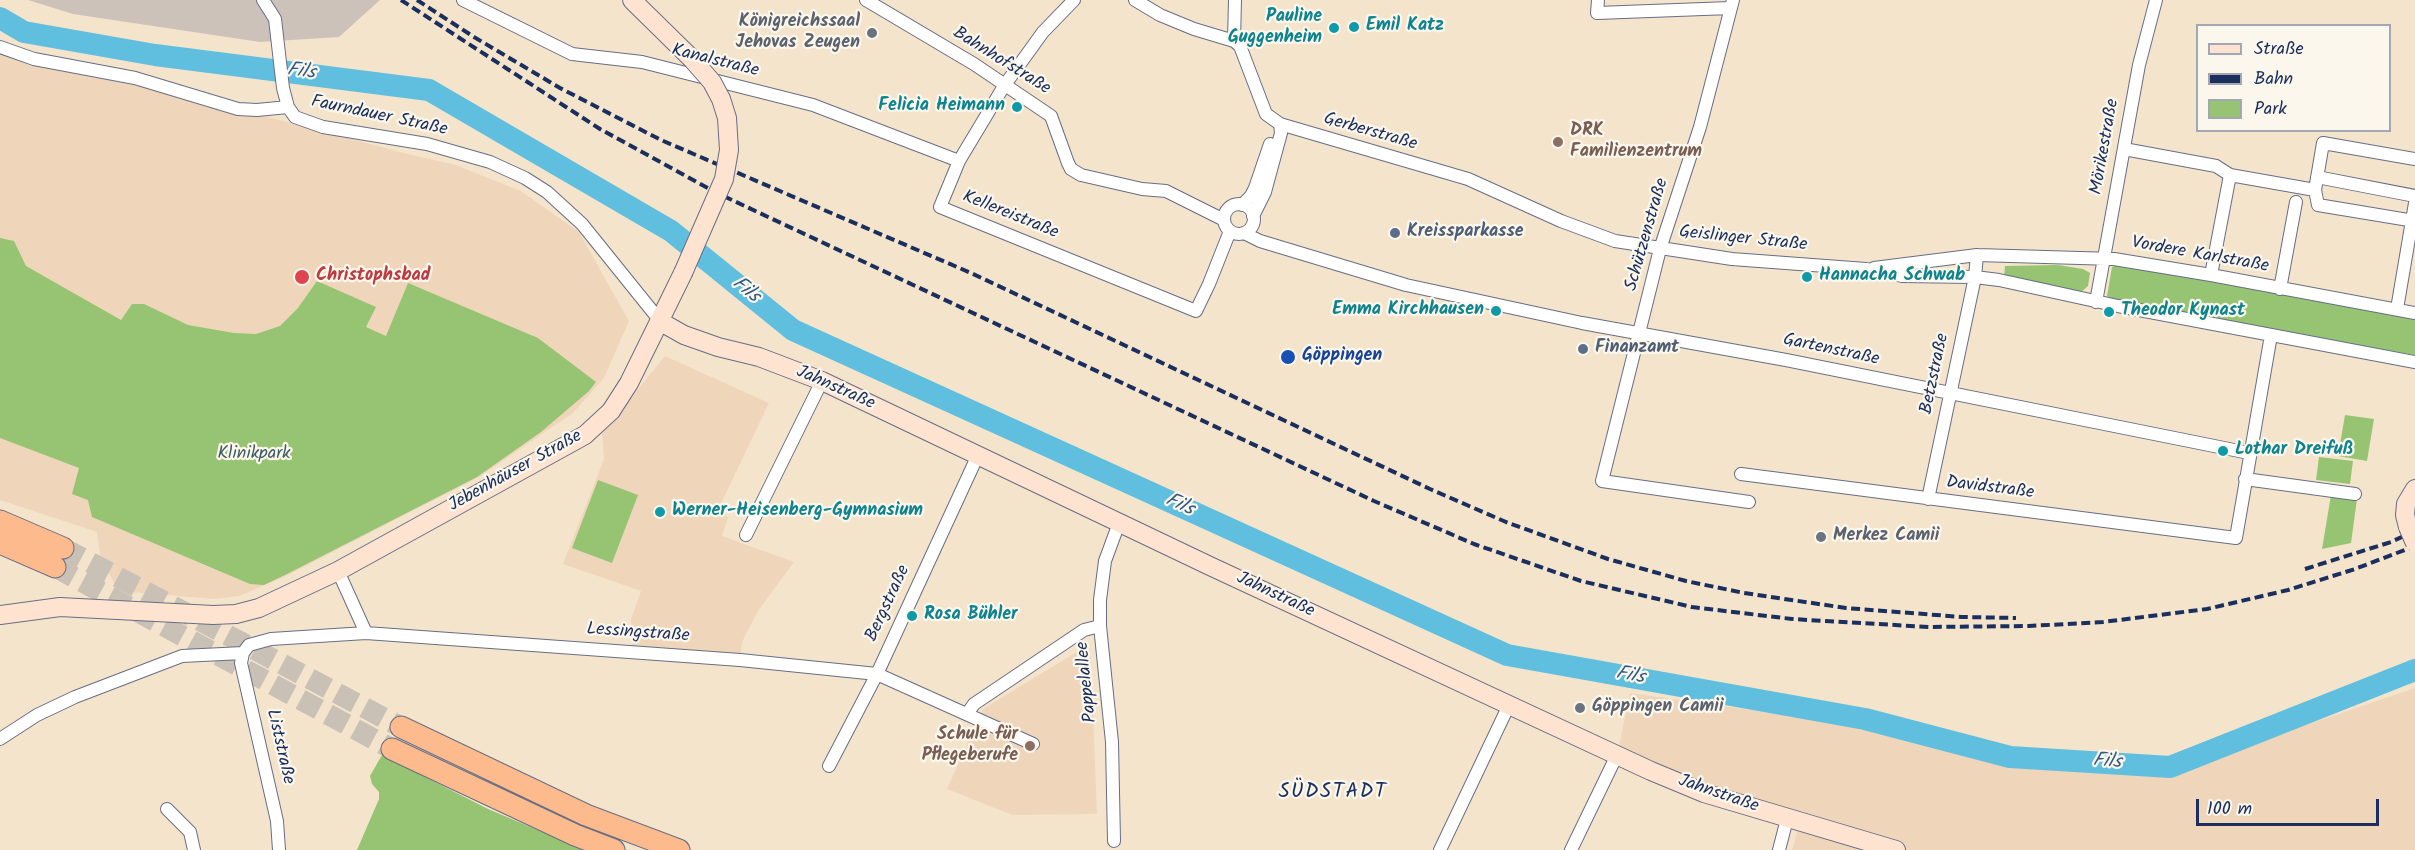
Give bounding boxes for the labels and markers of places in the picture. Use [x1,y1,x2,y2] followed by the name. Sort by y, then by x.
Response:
[1228,7,1322,50] place label: Pauline Guggenheim
[735,12,860,54] place label: Königreichssaal Jehovas Zeugen
[1366,16,1444,38] place label: Emil Katz
[1347,20,1361,34] marker: Emil Katz
[1327,21,1341,35] marker: Pauline Guggenheim
[865,26,879,40] marker: Königreichssaal Jehovas Zeugen
[878,96,1005,118] place label: Felicia Heimann
[1010,100,1024,114] marker: Felicia Heimann
[1570,121,1702,164] place label: DRK Familienzentrum
[1551,135,1565,149] marker: DRK Familienzentrum
[1407,222,1524,244] place label: Kreissparkasse
[1388,226,1402,240] marker: Kreissparkasse
[316,266,430,288] place label: Christophsbad
[1819,266,1965,288] place label: Hannacha Schwab
[293,268,311,286] marker: Christophsbad
[1800,270,1814,284] marker: Hannacha Schwab
[1332,300,1484,322] place label: Emma Kirchhausen
[2121,301,2245,323] place label: Theodor Kynast
[1489,304,1503,318] marker: Emma Kirchhausen
[2102,305,2116,319] marker: Theodor Kynast
[1595,338,1679,360] place label: Finanzamt
[1576,342,1590,356] marker: Finanzamt
[1302,346,1382,368] place label: Göppingen
[1279,348,1297,366] marker: Göppingen
[2235,440,2353,462] place label: Lothar Dreifuß
[2216,444,2230,458] marker: Lothar Dreifuß
[672,501,923,523] place label: Werner-Heisenberg-Gymnasium
[653,505,667,519] marker: Werner-Heisenberg-Gymnasium
[1833,526,1940,548] place label: Merkez Camii
[1814,530,1828,544] marker: Merkez Camii
[924,605,1018,627] place label: Rosa Bühler
[905,609,919,623] marker: Rosa Bühler
[1592,697,1724,719] place label: Göppingen Camii
[1573,701,1587,715] marker: Göppingen Camii
[922,725,1018,768] place label: Schule für Pflegeberufe
[1023,739,1037,753] marker: Schule für Pflegeberufe

